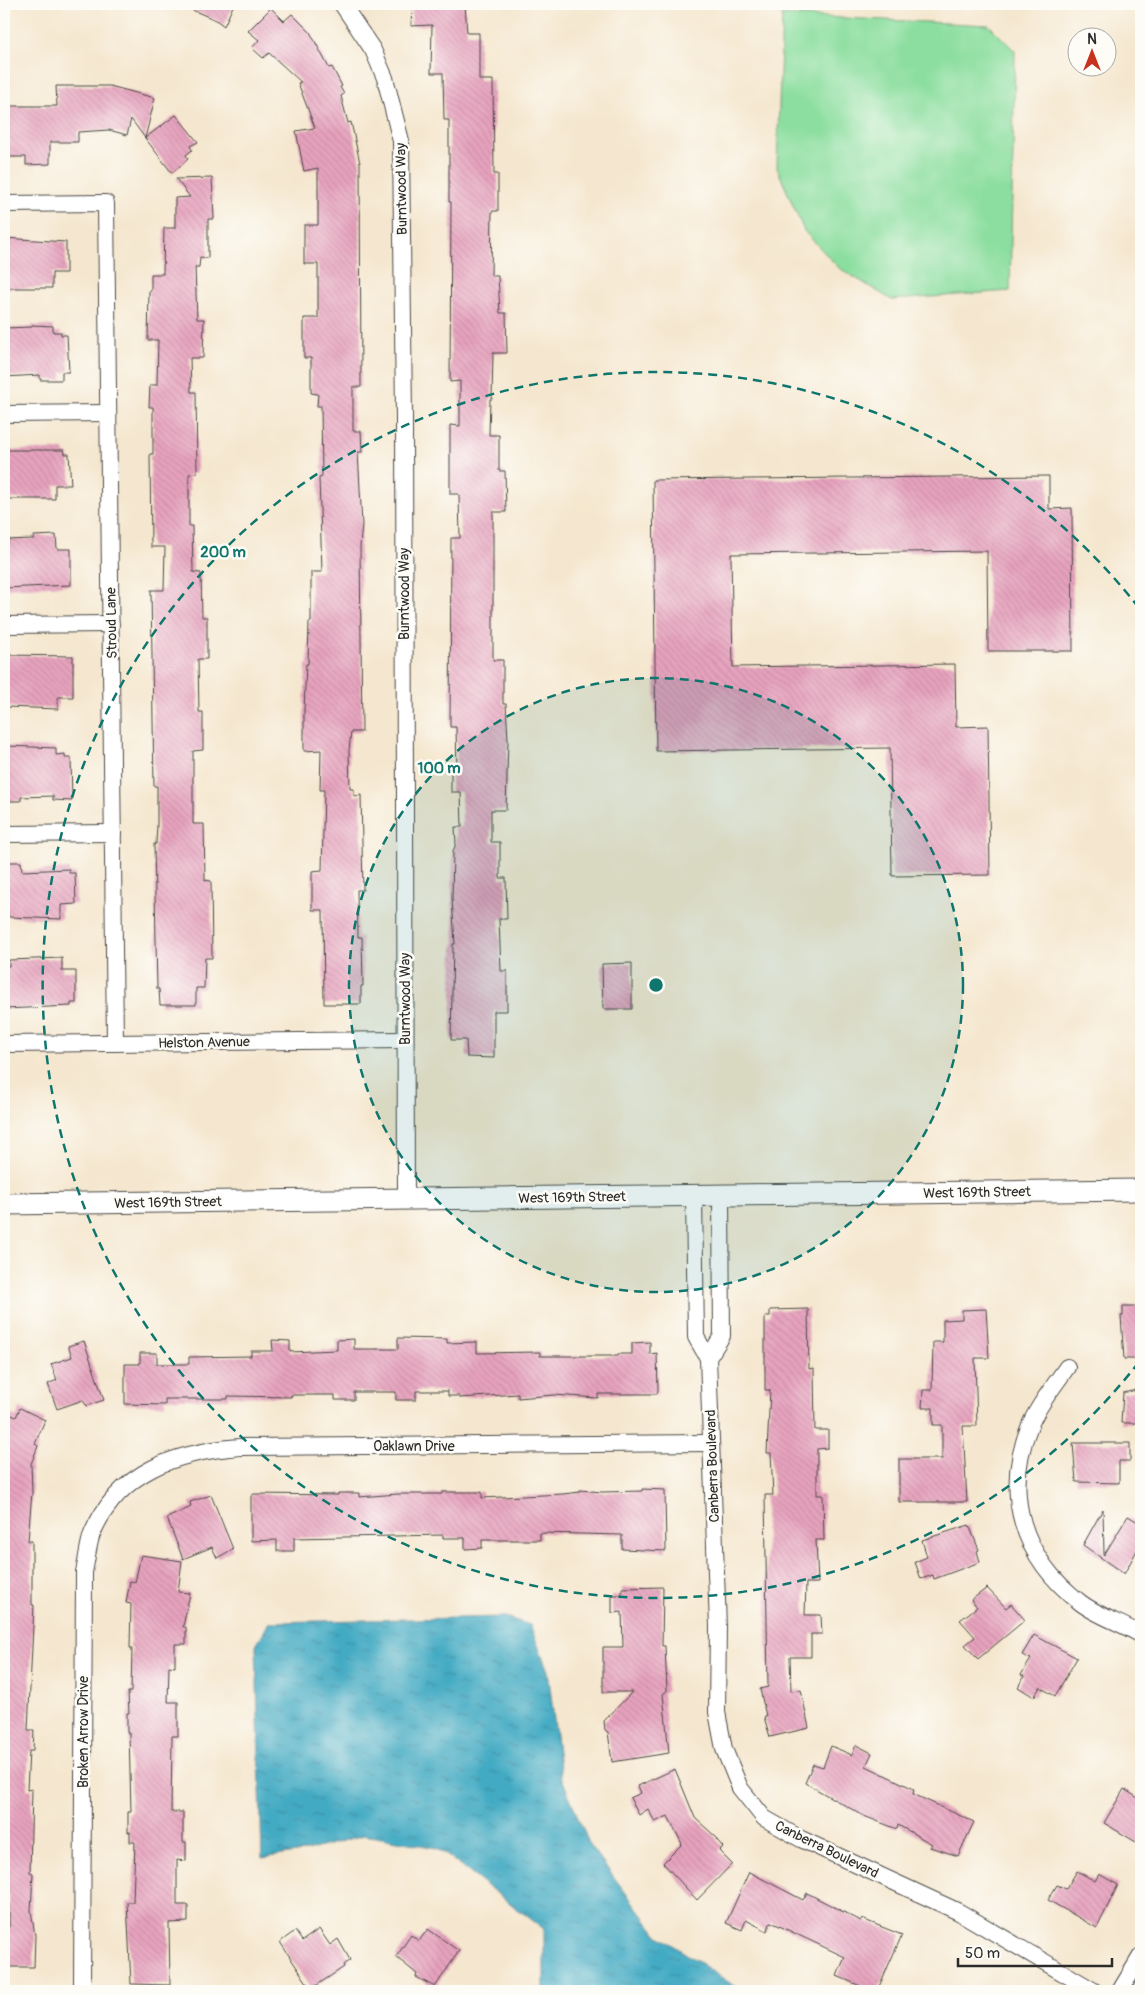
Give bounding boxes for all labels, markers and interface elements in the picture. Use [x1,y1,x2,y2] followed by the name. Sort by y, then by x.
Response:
[1068,28,1118,78] north arrow
[1087,31,1097,48] text: N
[392,143,411,235] street label: Burntwood Way
[200,543,246,562] text: 200 m
[396,548,413,640] street label: Burntwood Way
[102,587,121,659] street label: Stroud Lane
[418,759,460,778] text: 100 m
[397,953,414,1045] street label: Burntwood Way
[647,976,665,994] centre of rings
[158,1033,250,1052] street label: Helston Avenue
[923,1183,1031,1202] street label: West 169th Street
[518,1188,626,1207] street label: West 169th Street
[114,1193,222,1212] street label: West 169th Street
[702,1409,723,1523] street label: Canberra Boulevard
[373,1438,455,1455] street label: Oaklawn Drive
[75,1676,92,1788] street label: Broken Arrow Drive
[772,1817,881,1882] street label: Canberra Boulevard
[958,1935,1111,1967] scale bar
[965,1944,1000,1963] text: 50 m

